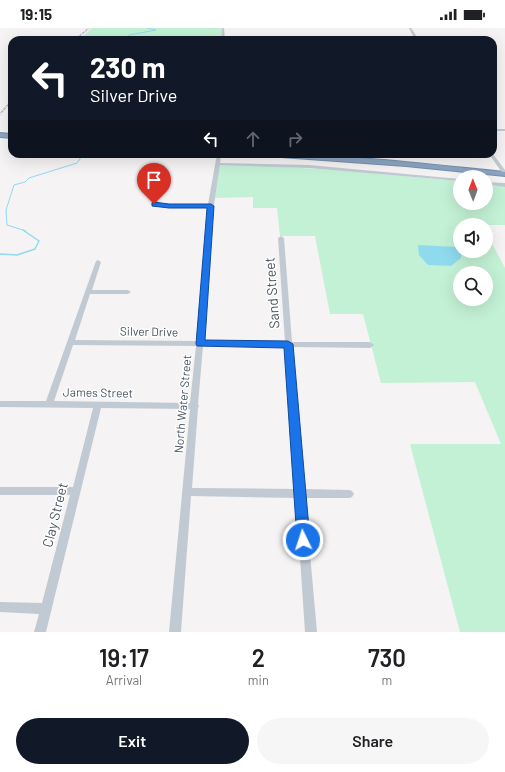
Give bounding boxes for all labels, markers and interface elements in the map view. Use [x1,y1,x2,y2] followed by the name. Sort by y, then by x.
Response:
[20,5,52,23] text: 19:15
[90,50,165,84] text: 230 m
[24,52,76,104] icon: left
[90,84,177,106] text: Silver Drive
[200,128,222,150] icon: left
[242,128,264,150] icon: ahead
[284,128,306,150] icon: right
[137,163,171,204] pin
[143,169,165,191] icon: arrive
[453,170,493,210] north arrow
[453,170,493,306] map controls
[453,218,493,258] button: sound
[261,257,282,329] street label: Sand Street
[453,266,493,306] button: search
[120,323,178,339] street label: Silver Drive
[171,354,193,454] street label: North Water Street
[63,384,133,400] street label: James Street
[38,481,71,549] street label: Clay Street
[282,519,324,561] position arrow
[99,643,149,672] text: 19:17
[252,643,265,672] text: 2
[368,643,406,672] text: 730
[106,672,142,688] text: Arrival
[248,672,269,688] text: min
[382,672,392,688] text: m
[16,718,249,764] button: Exit
[257,718,489,764] button: Share

